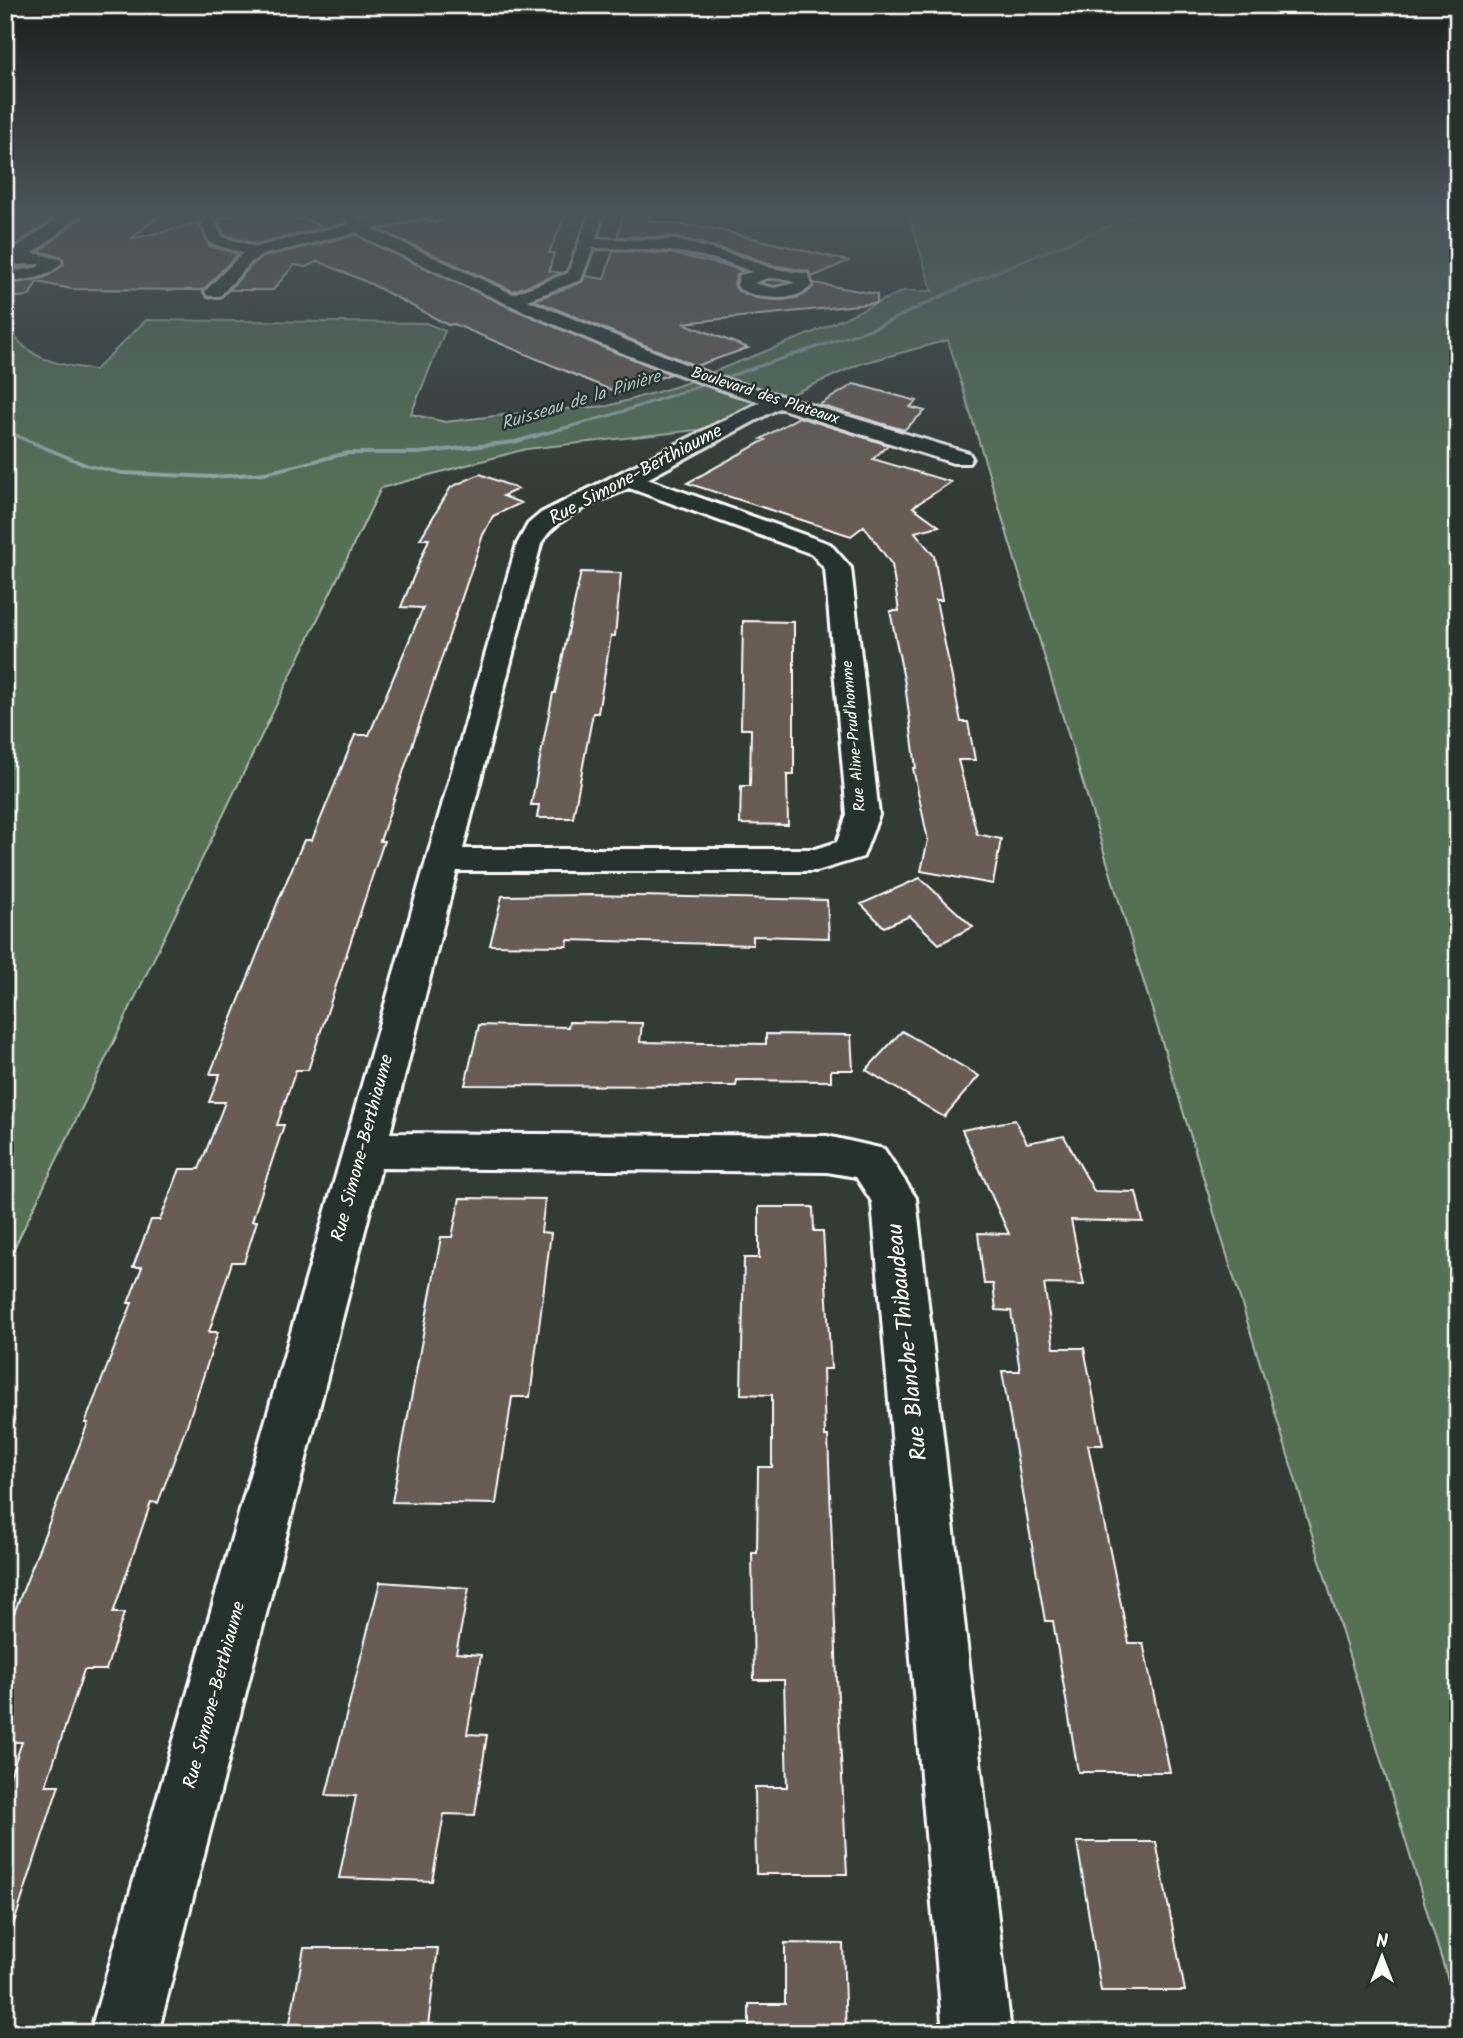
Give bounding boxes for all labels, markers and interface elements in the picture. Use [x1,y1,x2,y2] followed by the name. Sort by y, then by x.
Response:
[688,360,843,432] street label: Boulevard des Plateaux
[498,362,666,439] water label: Ruisseau de la Pinière
[544,416,729,534] street label: Rue Simone-Berthiaume
[835,659,873,813] street label: Rue Aline-Prud'homme
[324,1051,403,1245] street label: Rue Simone-Berthiaume
[878,1221,938,1463] street label: Rue Blanche-Thibaudeau
[176,1598,255,1792] street label: Rue Simone-Berthiaume
[1348,1923,1418,1993] north arrow
[1376,1927,1388,1957] text: N

